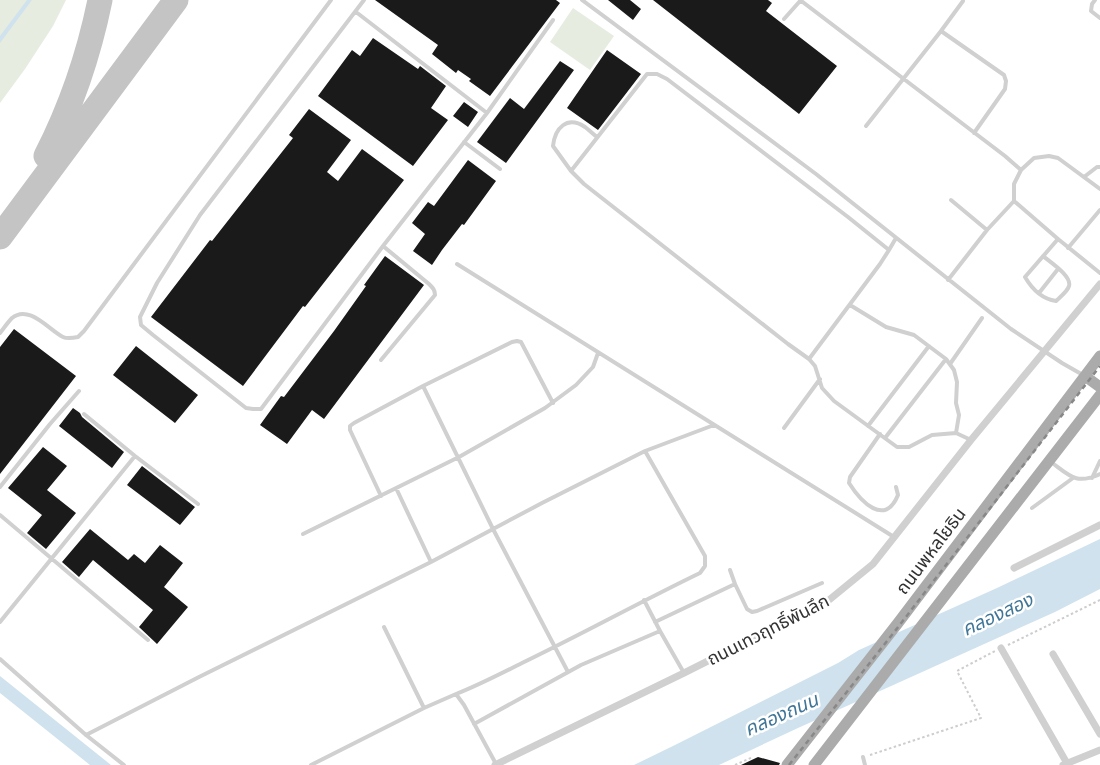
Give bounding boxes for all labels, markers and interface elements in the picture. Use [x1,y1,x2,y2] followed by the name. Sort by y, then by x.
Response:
[890,503,972,600] street label: ถนนพหลโยธิน
[958,587,1038,644] water label: คลองสอง
[703,589,834,672] street label: ถนนเทวฤทธิ์พันลึก
[740,687,824,744] water label: คลองถนน

